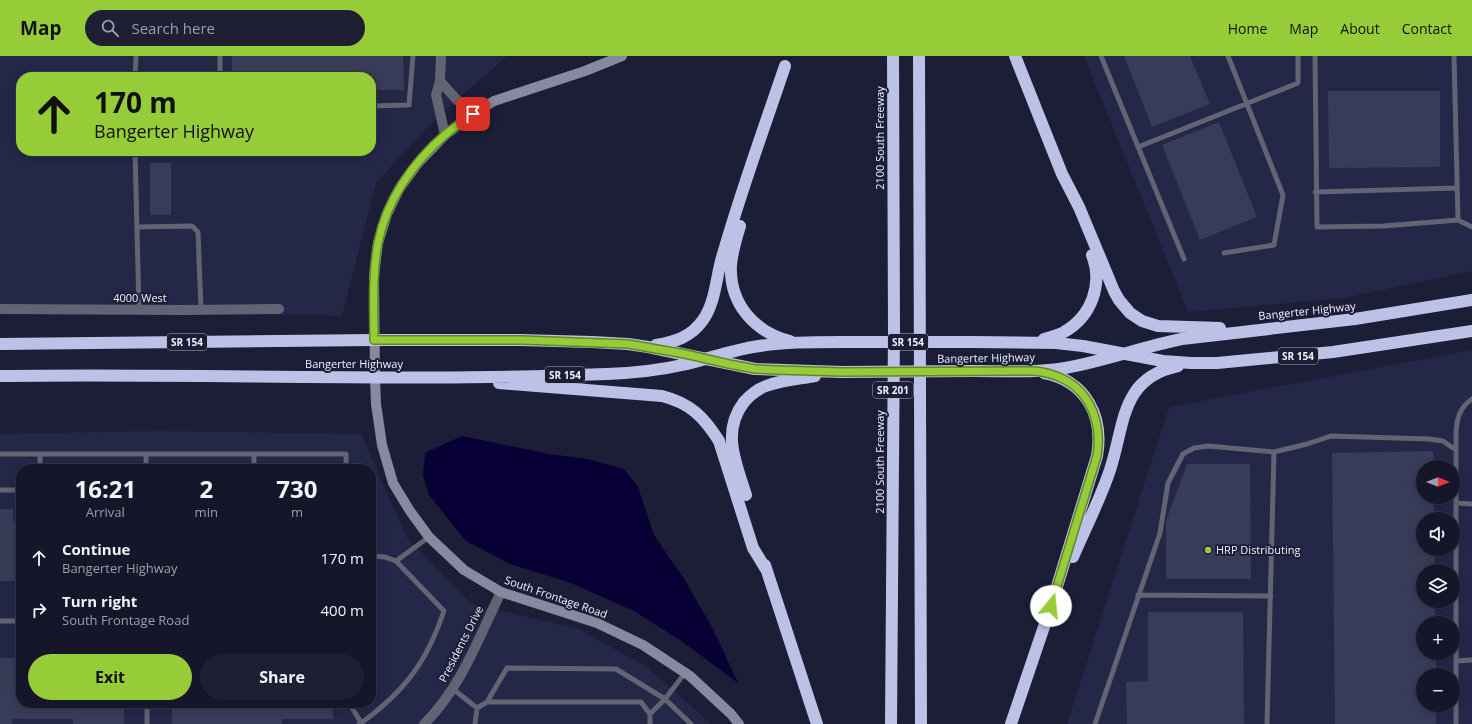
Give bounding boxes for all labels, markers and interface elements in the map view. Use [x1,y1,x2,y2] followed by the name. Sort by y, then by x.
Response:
[85,10,365,46] search box
[20,15,61,41] text: Map
[99,17,121,39] icon: search
[131,18,215,38] text: Search here
[1228,19,1267,38] text: Home
[1289,19,1318,38] text: Map
[1340,19,1380,38] text: About
[1402,19,1452,38] text: Contact
[94,83,177,121] text: 170 m
[872,86,887,190] street label: 2100 South Freeway
[28,88,80,140] icon: ahead
[456,97,490,131] pin
[462,103,484,125] icon: arrive
[94,119,254,143] text: Bangerter Highway
[113,290,167,305] street label: 4000 West
[1258,298,1357,323] street label: Bangerter Highway
[167,334,207,350] road number: SR 154
[888,334,928,350] road number: SR 154
[1278,348,1318,364] road number: SR 154
[937,349,1036,366] street label: Bangerter Highway
[305,356,403,371] street label: Bangerter Highway
[545,367,585,383] road number: SR 154
[873,382,913,398] road number: SR 201
[872,410,887,514] street label: 2100 South Freeway
[1416,460,1460,504] north arrow
[1416,460,1460,712] map controls
[74,472,136,505] text: 16:21
[199,472,213,505] text: 2
[276,472,318,505] text: 730
[86,503,125,521] text: Arrival
[195,503,218,521] text: min
[291,503,303,521] text: m
[1416,512,1460,556] button: sound
[62,539,130,559] text: Continue
[1216,542,1300,557] place label: HRP Distributing
[1203,545,1213,555] marker: HRP Distributing
[28,547,50,569] icon: ahead
[320,548,364,568] text: 170 m
[62,559,178,577] text: Bangerter Highway
[1416,564,1460,608] button: layers
[503,572,610,621] street label: South Frontage Road
[1030,585,1072,627] position arrow
[62,591,137,611] text: Turn right
[28,599,50,621] icon: right
[320,600,364,620] text: 400 m
[435,603,486,685] street label: Presidents Drive
[62,611,189,629] text: South Frontage Road
[1416,616,1460,660] button: +
[28,654,192,700] button: Exit
[200,654,364,700] button: Share
[1416,668,1460,712] button: −

